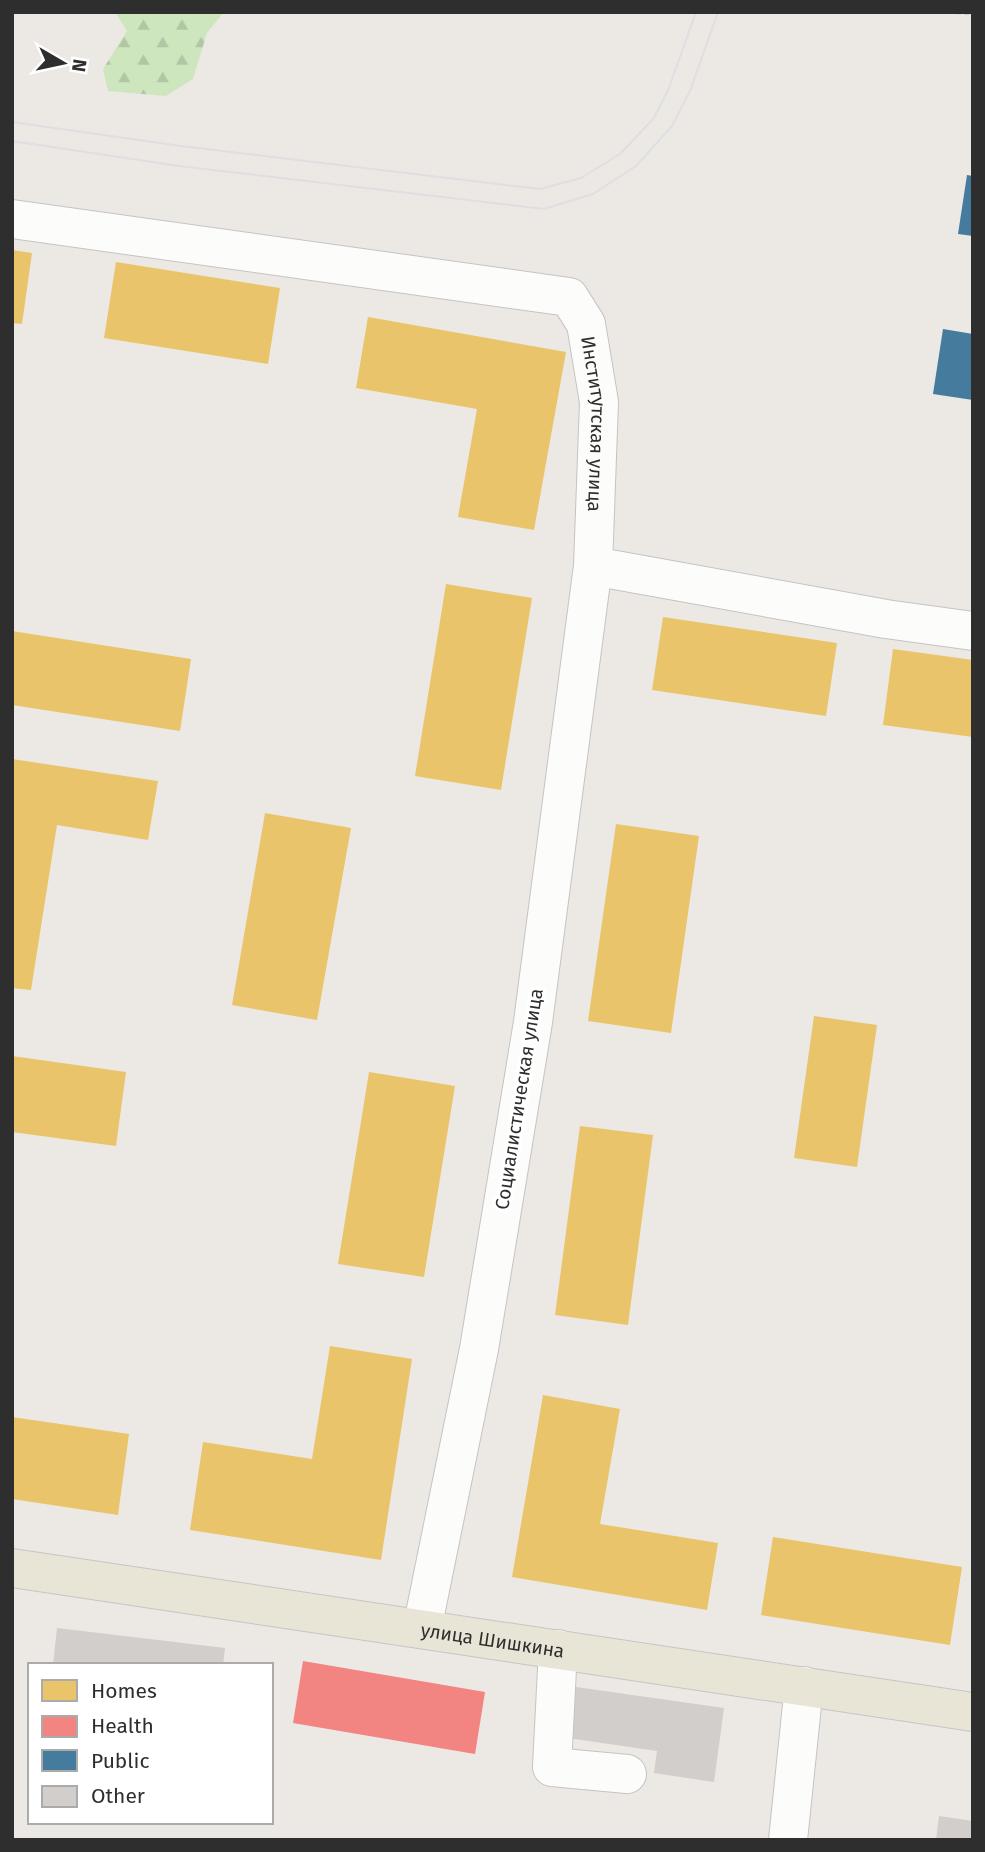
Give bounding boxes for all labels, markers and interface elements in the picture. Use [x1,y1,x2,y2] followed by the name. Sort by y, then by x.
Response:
[28,28,98,98] north arrow
[67,58,92,74] text: N
[577,334,611,512] street label: Институтская улица
[490,987,548,1211] street label: Социалистическая улица
[419,1618,566,1662] street label: улица Шишкина
[28,1663,273,1824] legend
[91,1678,157,1704] text: Homes
[91,1713,154,1739] text: Health
[91,1748,149,1774] text: Public
[91,1783,145,1809] text: Other

